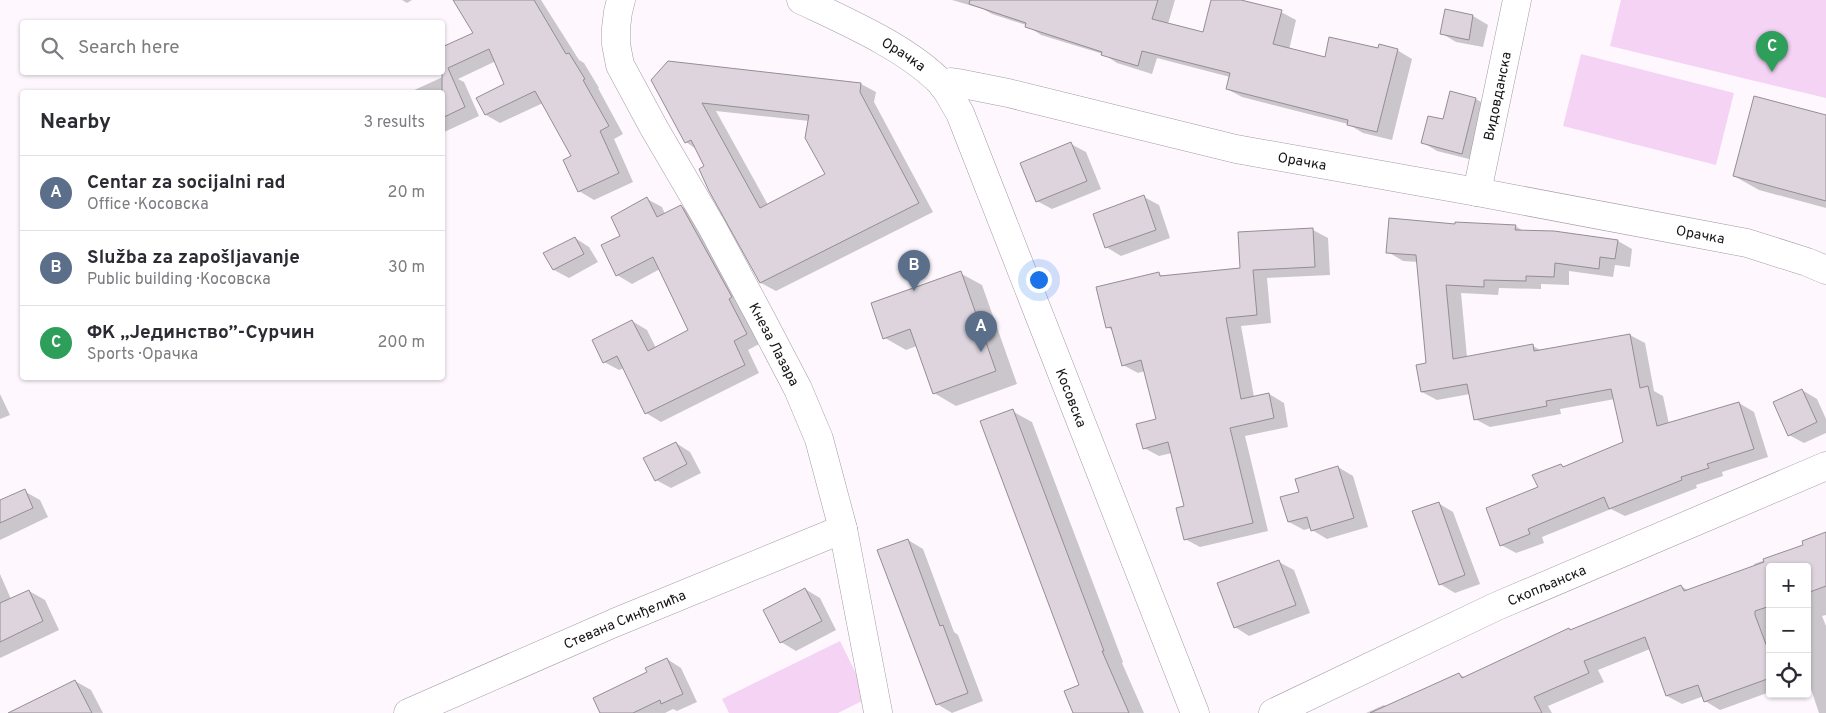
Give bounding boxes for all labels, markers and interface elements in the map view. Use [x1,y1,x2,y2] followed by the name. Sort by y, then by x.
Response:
[20,20,445,75] search box
[1756,31,1788,72] pin: C
[38,34,66,62] icon: search
[878,35,928,76] street label: Орачка
[78,36,180,60] text: Search here
[1481,50,1516,142] street label: Видовданска
[40,109,111,136] text: Nearby
[363,113,425,133] text: 3 results
[1276,150,1328,175] street label: Орачка
[87,171,286,195] text: Centar za socijalni rad
[50,183,62,203] text: A
[388,183,425,203] text: 20 m
[87,195,209,215] text: Office · Косовска
[1674,223,1726,249] street label: Орачка
[87,246,300,270] text: Služba za zapošljavanje
[898,250,930,291] pin: B
[50,258,62,278] text: B
[388,258,425,278] text: 30 m
[1026,267,1052,293] your location
[87,270,271,290] text: Public building · Косовска
[744,300,802,389] street label: Кнеза Лазара
[965,311,997,352] pin: A
[87,321,315,345] text: ФК „Јединство”-Сурчин
[51,333,61,353] text: C
[377,333,425,353] text: 200 m
[87,345,198,365] text: Sports · Орачка
[1051,366,1089,430] street label: Косовска
[1505,562,1589,611] street label: Скопљанска
[1766,563,1811,698] map controls
[1766,563,1811,608] button: +
[561,587,689,654] street label: Стевана Синђелића
[1766,608,1811,653] button: −
[1766,653,1811,698] button: locate

